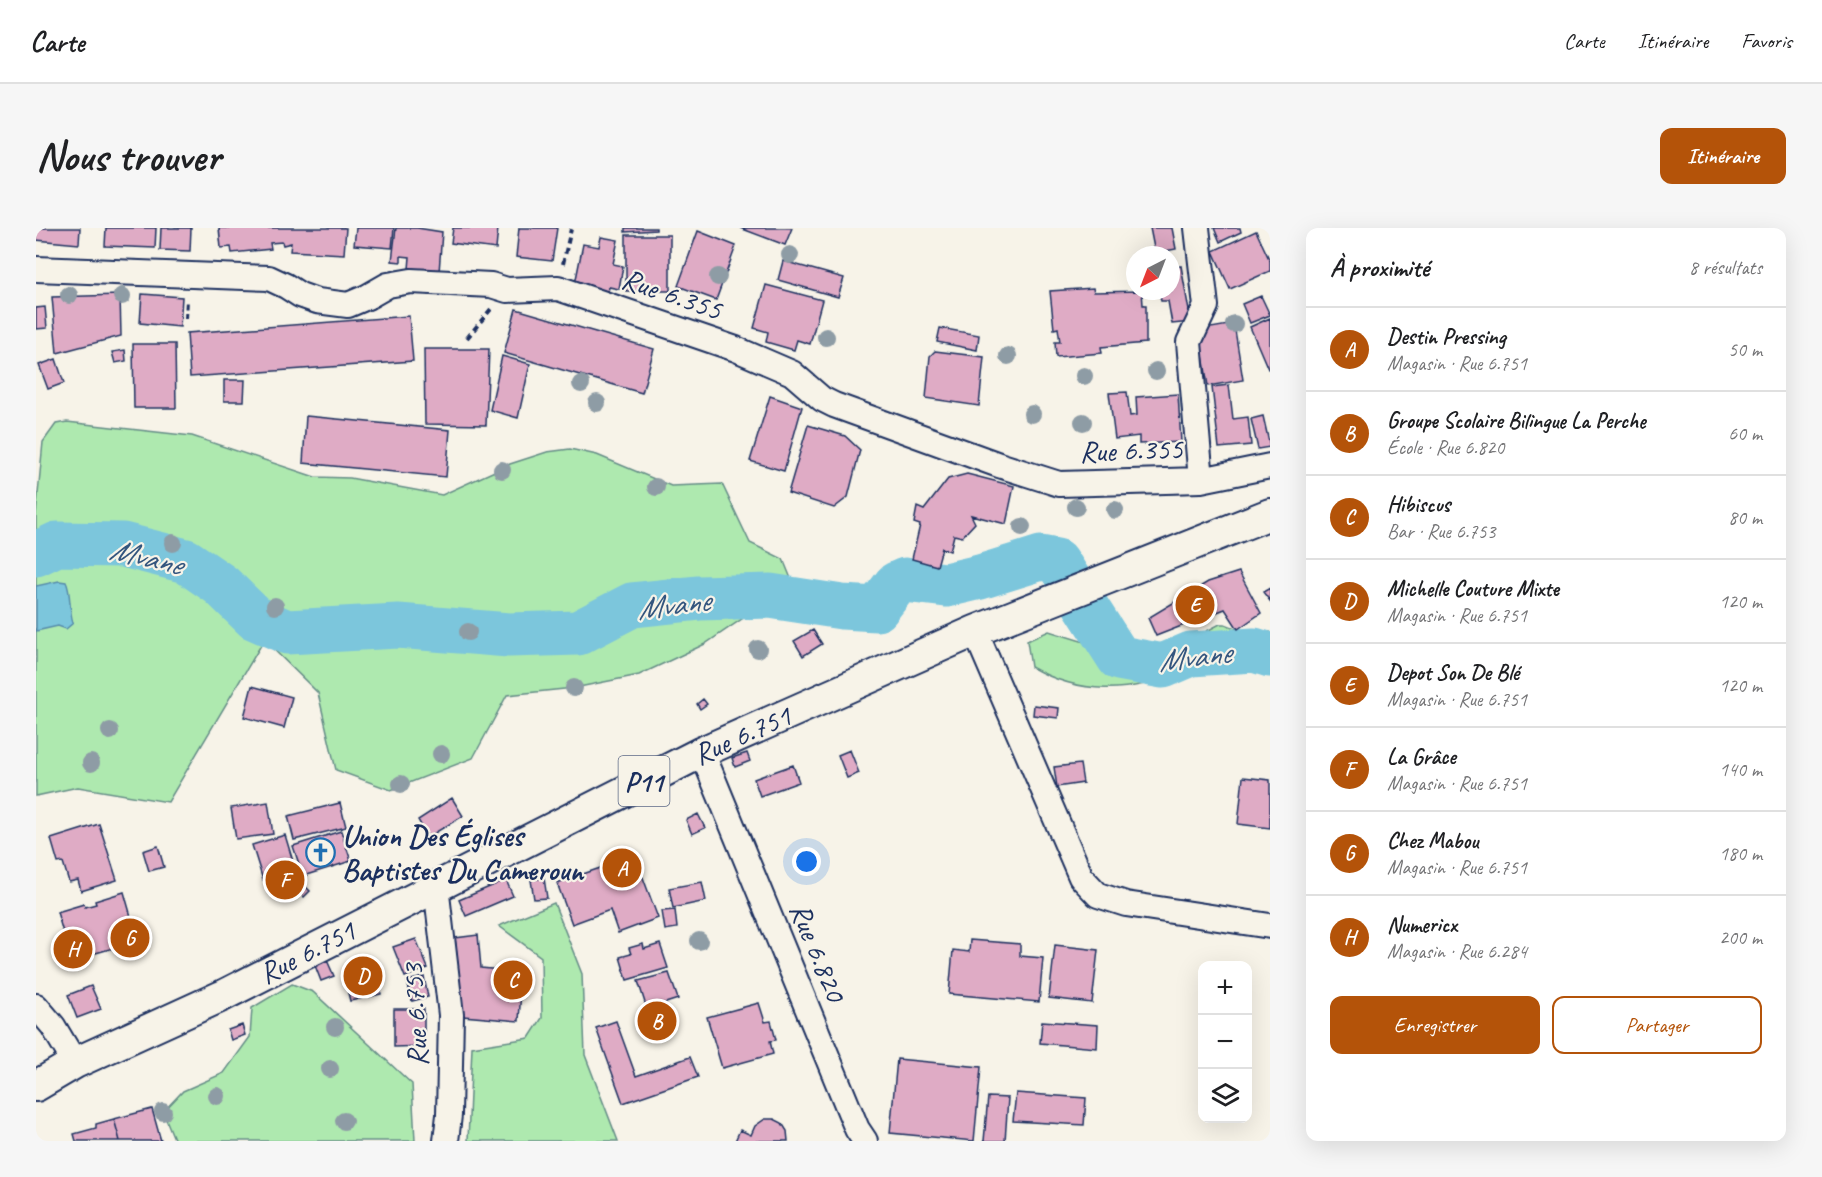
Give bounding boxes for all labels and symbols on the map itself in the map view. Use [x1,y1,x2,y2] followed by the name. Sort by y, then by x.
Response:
[1126,246,1180,300] north arrow
[617,259,728,329] street label: Rue 6.355
[1079,429,1185,471] street label: Rue 6.355
[106,528,190,586] water label: Mvane
[635,579,716,629] water label: Mvane
[1176,582,1214,628] pin: E
[1156,631,1237,681] water label: Mvane
[687,696,798,773] street label: Rue 6.751
[618,756,670,806] road number: P11
[342,817,585,889] place label: Union Des Églises Baptistes Du Cameroun
[305,837,337,869] church icon: Union Des Églises Baptistes Du Cameroun
[602,846,642,890] pin: A
[792,847,821,876] your location
[266,858,304,902] pin: F
[781,897,856,1009] street label: Rue 6.820
[252,911,363,992] street label: Rue 6.751
[110,916,149,960] pin: G
[54,926,93,972] pin: H
[344,954,382,999] pin: D
[494,958,532,1002] pin: C
[393,960,437,1068] street label: Rue 6.753
[638,998,676,1044] pin: B

